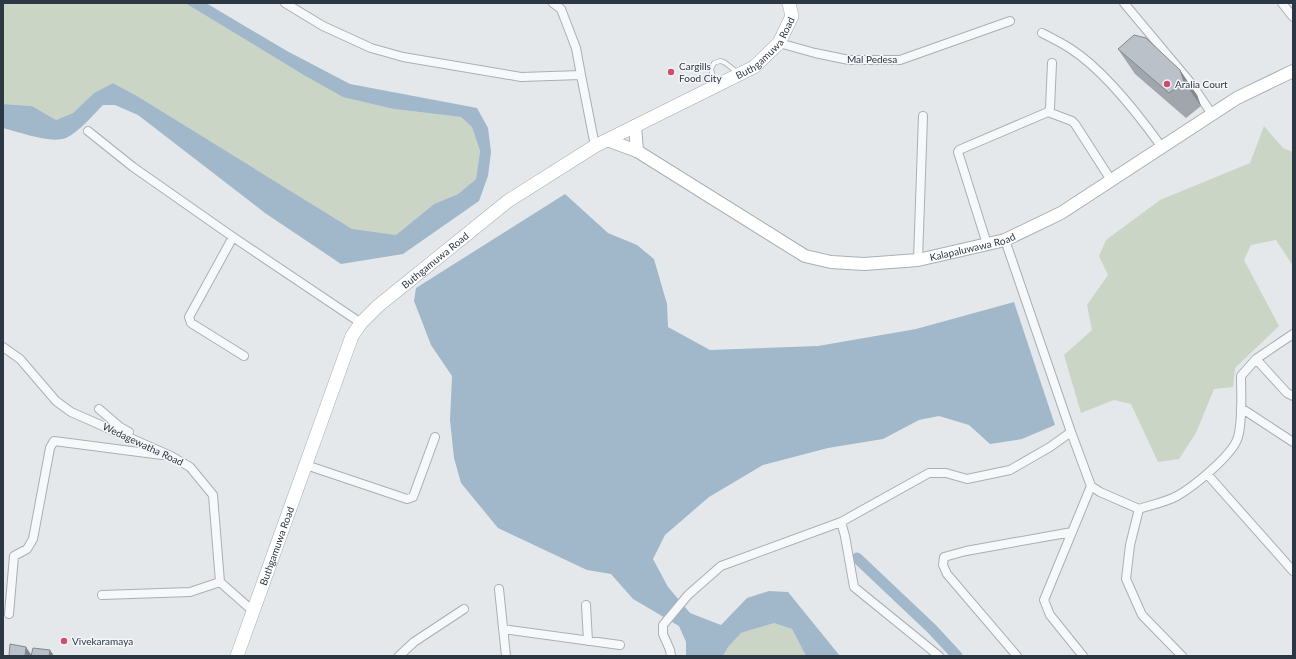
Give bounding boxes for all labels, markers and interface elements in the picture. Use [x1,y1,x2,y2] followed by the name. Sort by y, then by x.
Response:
[734,15,797,81] street label: Buthgamuwa Road
[847,53,897,65] street label: Mal Pedesa
[679,60,722,84] place label: Cargills Food City
[666,67,676,77] marker: Cargills Food City
[1175,78,1228,90] place label: Aralia Court
[1162,79,1172,89] marker: Aralia Court
[399,229,471,291] street label: Buthgamuwa Road
[928,230,1017,263] street label: Kalapaluwawa Road
[101,420,185,468] street label: Wedagewatha Road
[257,505,296,587] street label: Buthgamuwa Road
[72,635,133,647] place label: Vivekaramaya
[59,636,69,646] marker: Vivekaramaya

